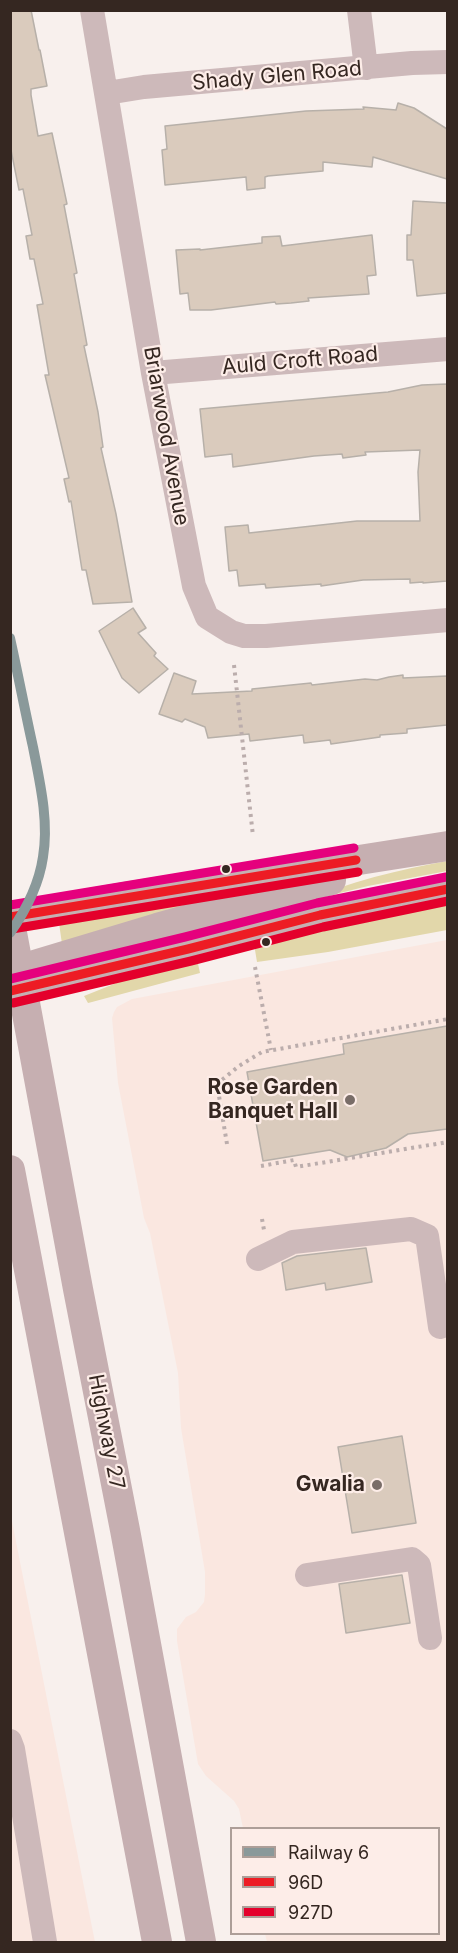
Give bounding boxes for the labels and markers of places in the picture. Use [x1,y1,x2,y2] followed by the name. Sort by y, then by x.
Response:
[220,863,232,875] unlabelled marker
[260,936,272,948] unlabelled marker
[208,1075,338,1125] place label: Rose Garden Banquet Hall
[343,1093,357,1107] marker: Rose Garden Banquet Hall
[296,1472,365,1498] place label: Gwalia
[370,1478,384,1492] marker: Gwalia

